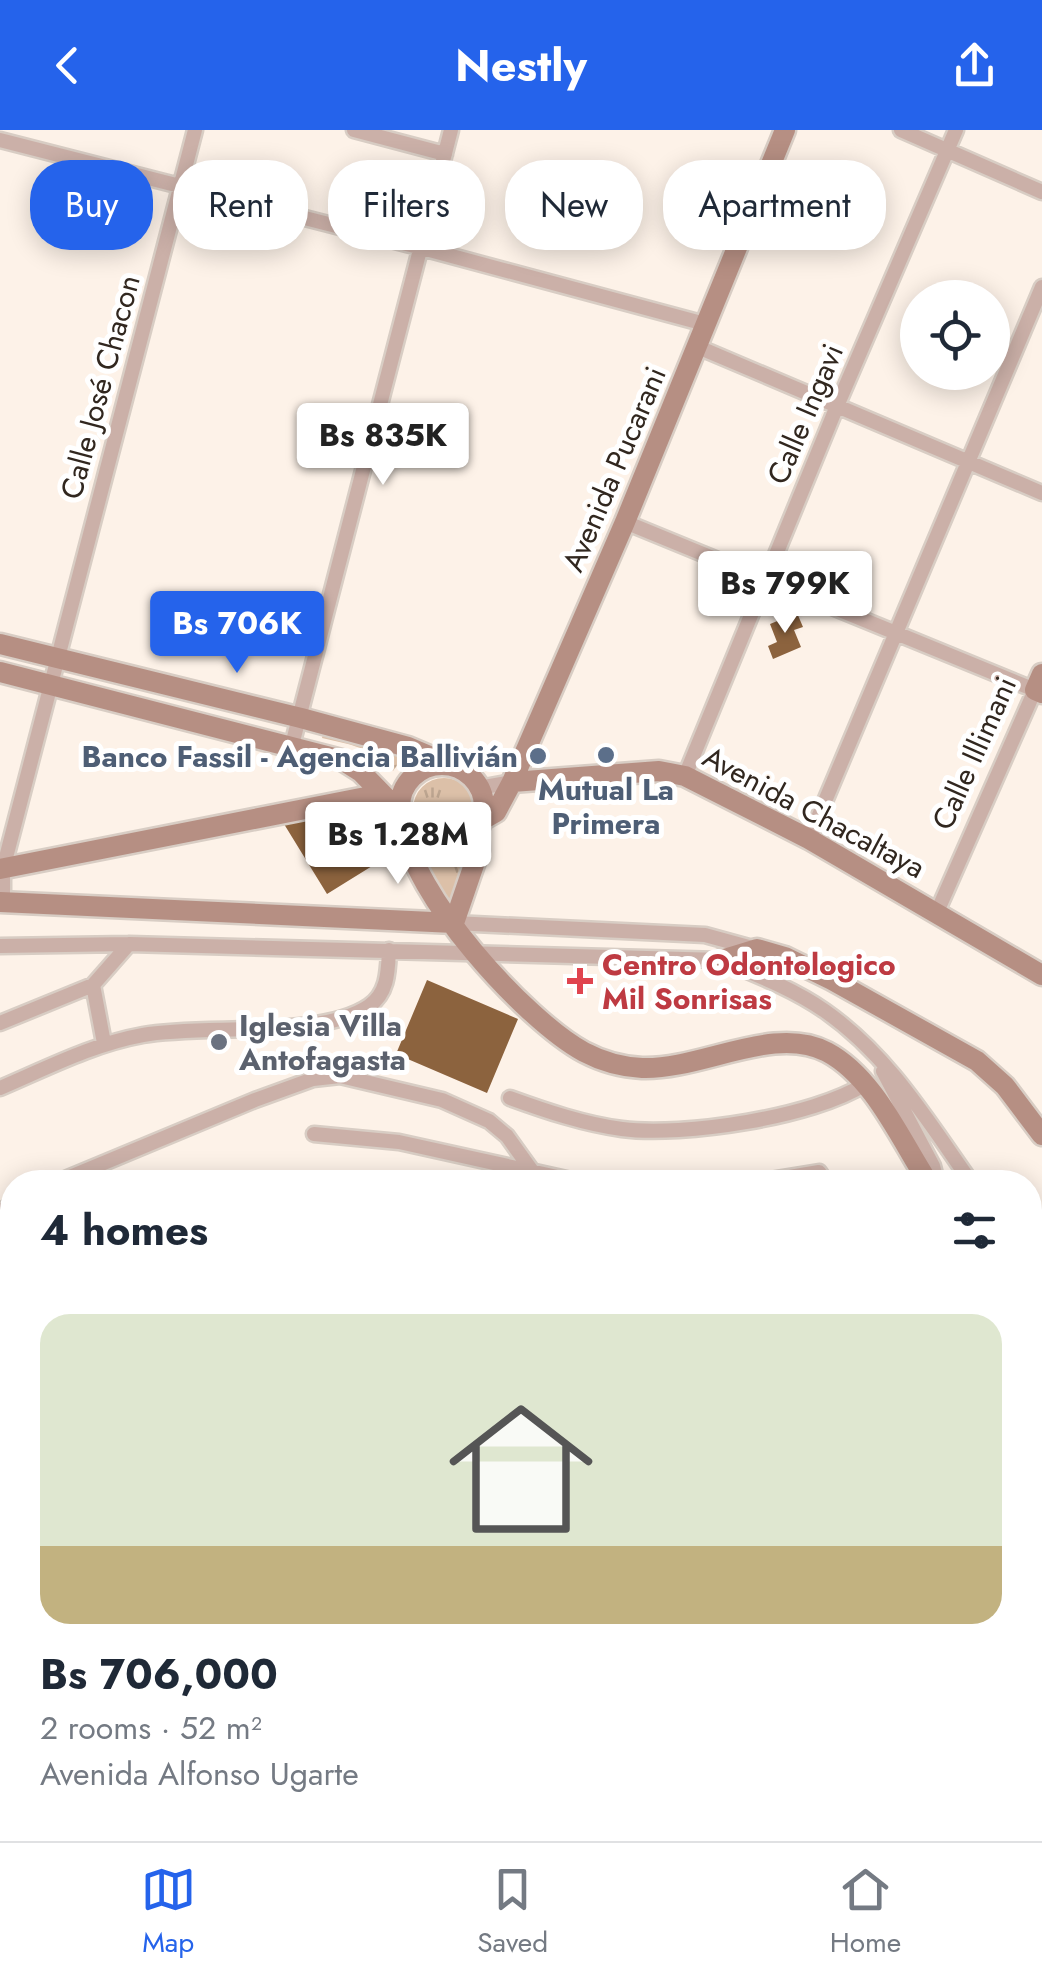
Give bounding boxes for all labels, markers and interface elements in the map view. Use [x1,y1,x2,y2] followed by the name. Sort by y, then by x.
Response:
[455,33,587,98] text: Nestly
[40,38,95,93] icon: back
[947,38,1002,93] icon: share
[30,160,153,250] chip: Buy
[173,160,308,250] chip: Rent
[328,160,485,250] chip: Filters
[505,160,643,250] chip: New
[663,160,886,250] chip: Apartment
[49,270,151,504] street label: Calle José Chacon
[900,280,1010,390] map controls
[900,280,1010,390] button: locate
[756,337,854,491] street label: Calle Ingavi
[551,360,677,578] street label: Avenida Pucarani
[291,403,475,488] pin: Bs 835K
[319,412,447,458] text: Bs 835K
[693,551,877,636] pin: Bs 799K
[720,560,850,606] text: Bs 799K
[145,591,329,676] pin: Bs 706K
[172,600,302,646] text: Bs 706K
[921,670,1027,836] street label: Calle Illimani
[82,735,518,778] place label: Banco Fassil - Agencia Ballivián
[695,735,933,889] street label: Avenida Chacaltaya
[595,744,617,766] marker: Mutual La Primera
[527,745,549,767] marker: Banco Fassil - Agencia Ballivián
[538,768,674,845] place label: Mutual La Primera
[295,802,501,887] pin: Bs 1.28M
[327,811,469,857] text: Bs 1.28M
[602,943,896,1020] place label: Centro Odontologico Mil Sonrisas
[567,968,593,994] marker: Centro Odontologico Mil Sonrisas
[238,1004,406,1081] place label: Iglesia Villa Antofagasta
[208,1031,230,1053] marker: Iglesia Villa Antofagasta
[40,1200,208,1261] text: 4 homes
[947,1203,1002,1258] icon: filters
[431,1379,611,1559] icon: home
[40,1644,278,1705] text: Bs 706,000
[40,1705,262,1751] text: 2 rooms · 52 m²
[40,1751,359,1797] text: Avenida Alfonso Ugarte
[141,1862,196,1963] tab: Map
[477,1862,548,1963] tab: Saved
[830,1862,901,1963] tab: Home

